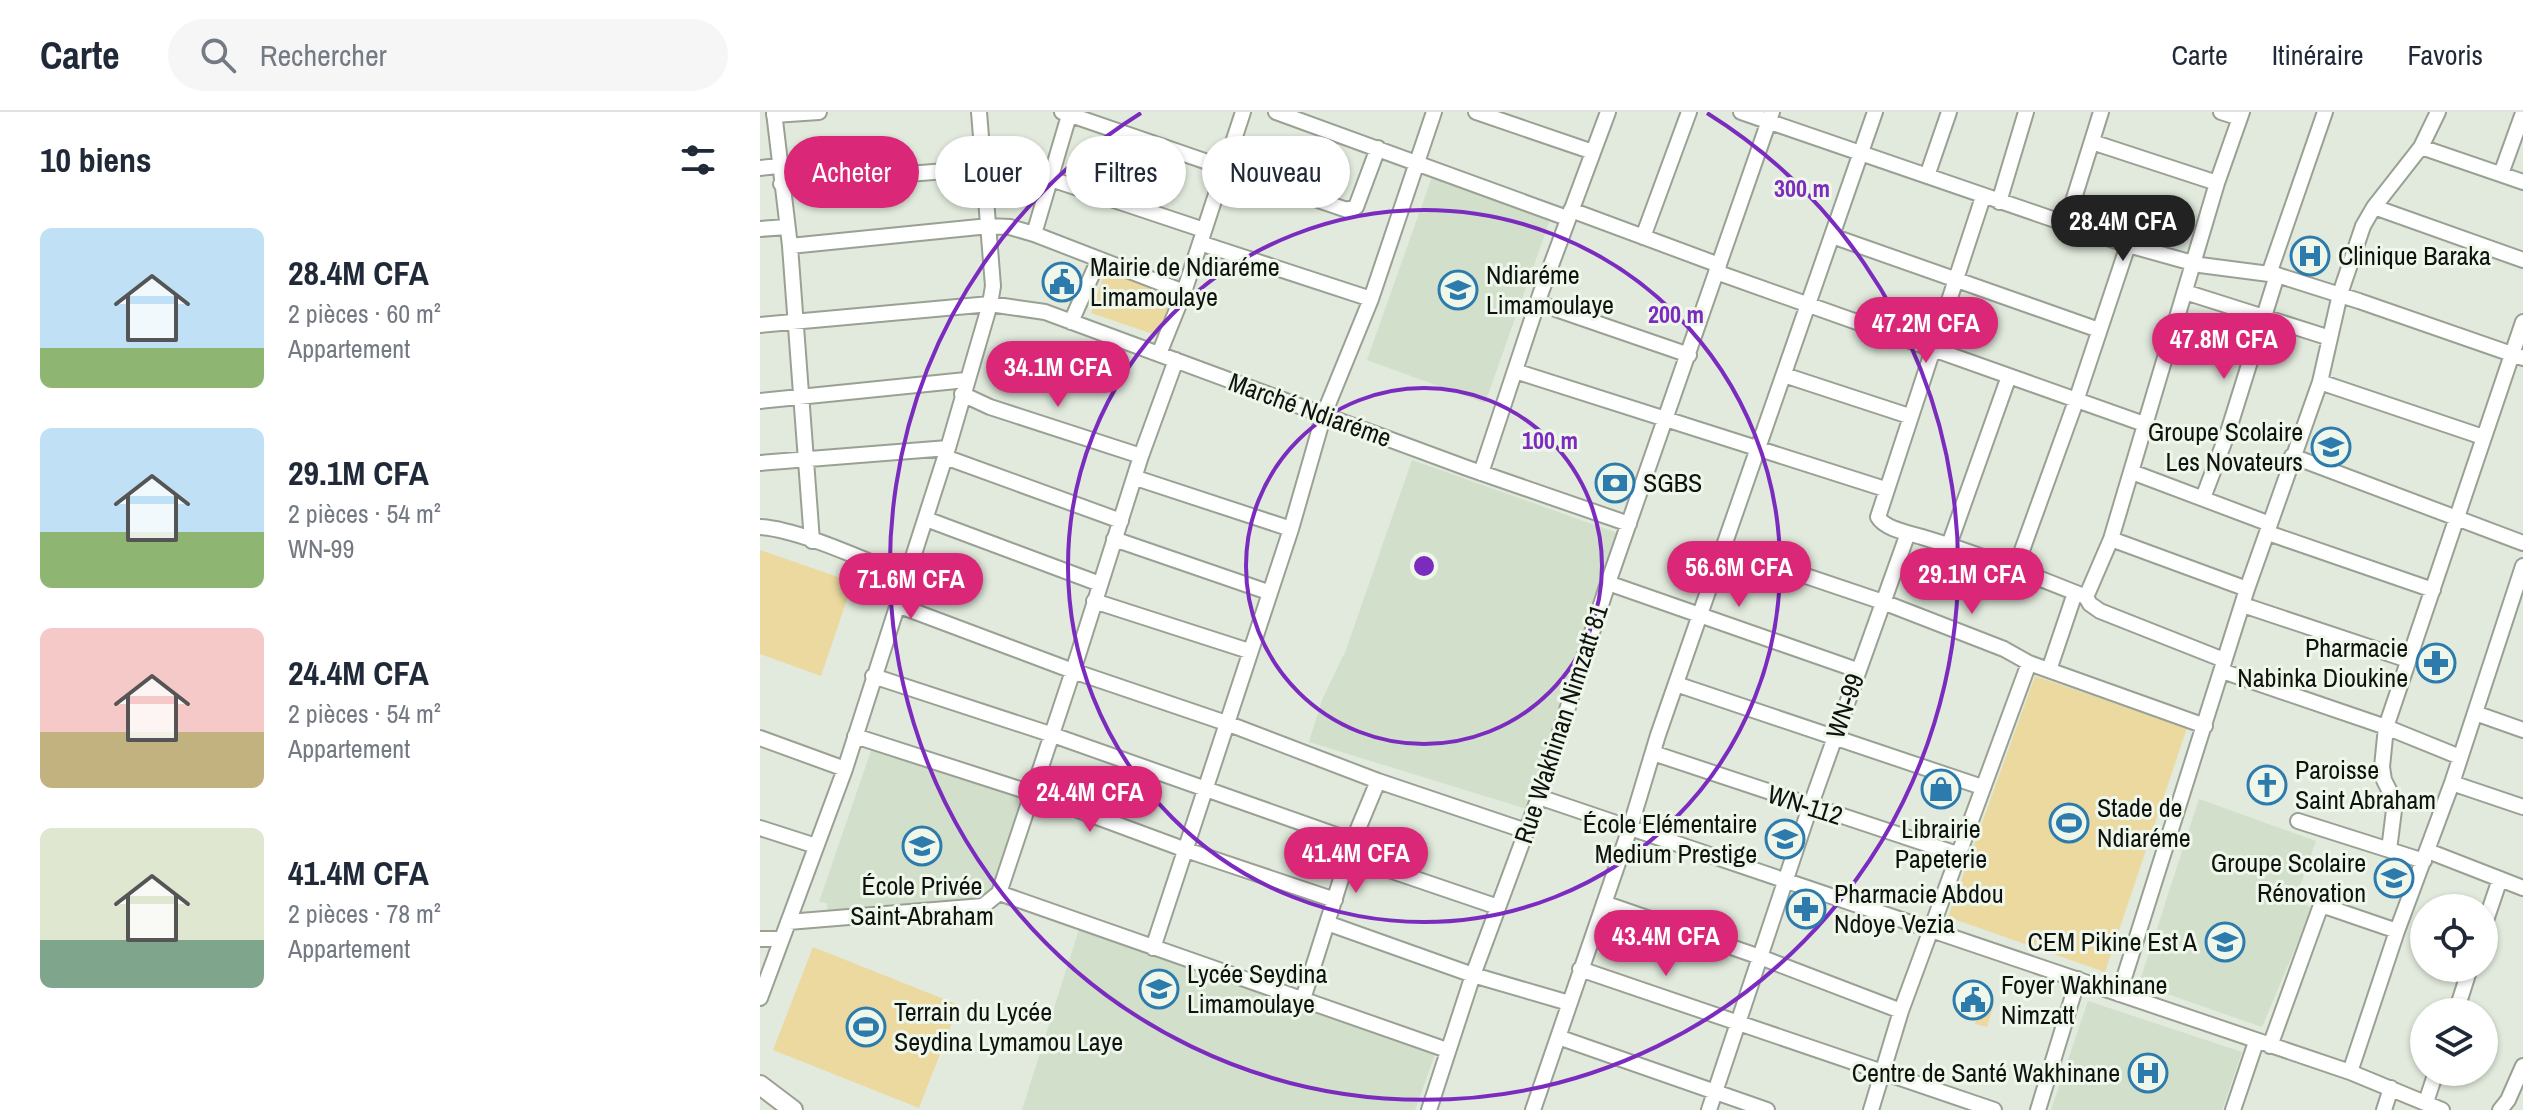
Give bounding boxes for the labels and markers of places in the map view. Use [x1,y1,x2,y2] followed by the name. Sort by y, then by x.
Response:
[2031,195,2215,263] pin: 28.4M CFA
[2289,235,2331,277] hospital icon: Clinique Baraka
[2338,238,2491,273] place label: Clinique Baraka
[1090,249,1280,314] place label: Mairie de Ndiaréme Limamoulaye
[1486,257,1614,322] place label: Ndiaréme Limamoulaye
[1041,261,1083,303] public building icon: Mairie de Ndiaréme Limamoulaye
[1437,269,1479,311] school or university icon: Ndiaréme Limamoulaye
[1834,297,2018,365] pin: 47.2M CFA
[2132,313,2316,381] pin: 47.8M CFA
[966,341,1150,409] pin: 34.1M CFA
[2148,414,2303,479] place label: Groupe Scolaire Les Novateurs
[2310,426,2352,468] school or university icon: Groupe Scolaire Les Novateurs
[1594,462,1636,504] bank icon: SGBS
[1643,465,1702,500] place label: SGBS
[1647,541,1831,609] pin: 56.6M CFA
[1880,548,2064,616] pin: 29.1M CFA
[1410,552,1438,580] centre of rings
[819,553,1003,621] pin: 71.6M CFA
[2237,630,2408,695] place label: Pharmacie Nabinka Dioukine
[2415,642,2457,684] pharmacy icon: Pharmacie Nabinka Dioukine
[2295,752,2436,817] place label: Paroisse Saint Abraham
[2246,764,2288,806] church icon: Paroisse Saint Abraham
[998,766,1182,834] pin: 24.4M CFA
[1920,768,1962,810] shop icon: Librairie Papeterie
[2097,790,2191,855] place label: Stade de Ndiaréme
[2048,802,2090,844] sports icon: Stade de Ndiaréme
[1583,806,1757,871] place label: École Elémentaire Medium Prestige
[1895,811,1987,876] place label: Librairie Papeterie
[1764,818,1806,860] school or university icon: École Elémentaire Medium Prestige
[901,825,943,867] school or university icon: École Privée Saint-Abraham
[1264,827,1448,895] pin: 41.4M CFA
[2211,845,2366,910] place label: Groupe Scolaire Rénovation
[2373,857,2415,899] school or university icon: Groupe Scolaire Rénovation
[850,868,994,933] place label: École Privée Saint-Abraham
[1834,876,2004,941] place label: Pharmacie Abdou Ndoye Vezia
[1785,888,1827,930] pharmacy icon: Pharmacie Abdou Ndoye Vezia
[1574,910,1758,978] pin: 43.4M CFA
[2204,921,2246,963] school or university icon: CEM Pikine Est A
[2028,924,2198,959] place label: CEM Pikine Est A
[1187,956,1327,1021] place label: Lycée Seydina Limamoulaye
[2001,967,2167,1032] place label: Foyer Wakhinane Nimzatt
[1138,968,1180,1010] school or university icon: Lycée Seydina Limamoulaye
[1952,979,1994,1021] public building icon: Foyer Wakhinane Nimzatt
[894,994,1123,1059] place label: Terrain du Lycée Seydina Lymamou Laye
[845,1006,887,1048] sports icon: Terrain du Lycée Seydina Lymamou Laye
[2127,1052,2169,1094] hospital icon: Centre de Santé Wakhinane
[1852,1055,2120,1090] place label: Centre de Santé Wakhinane

